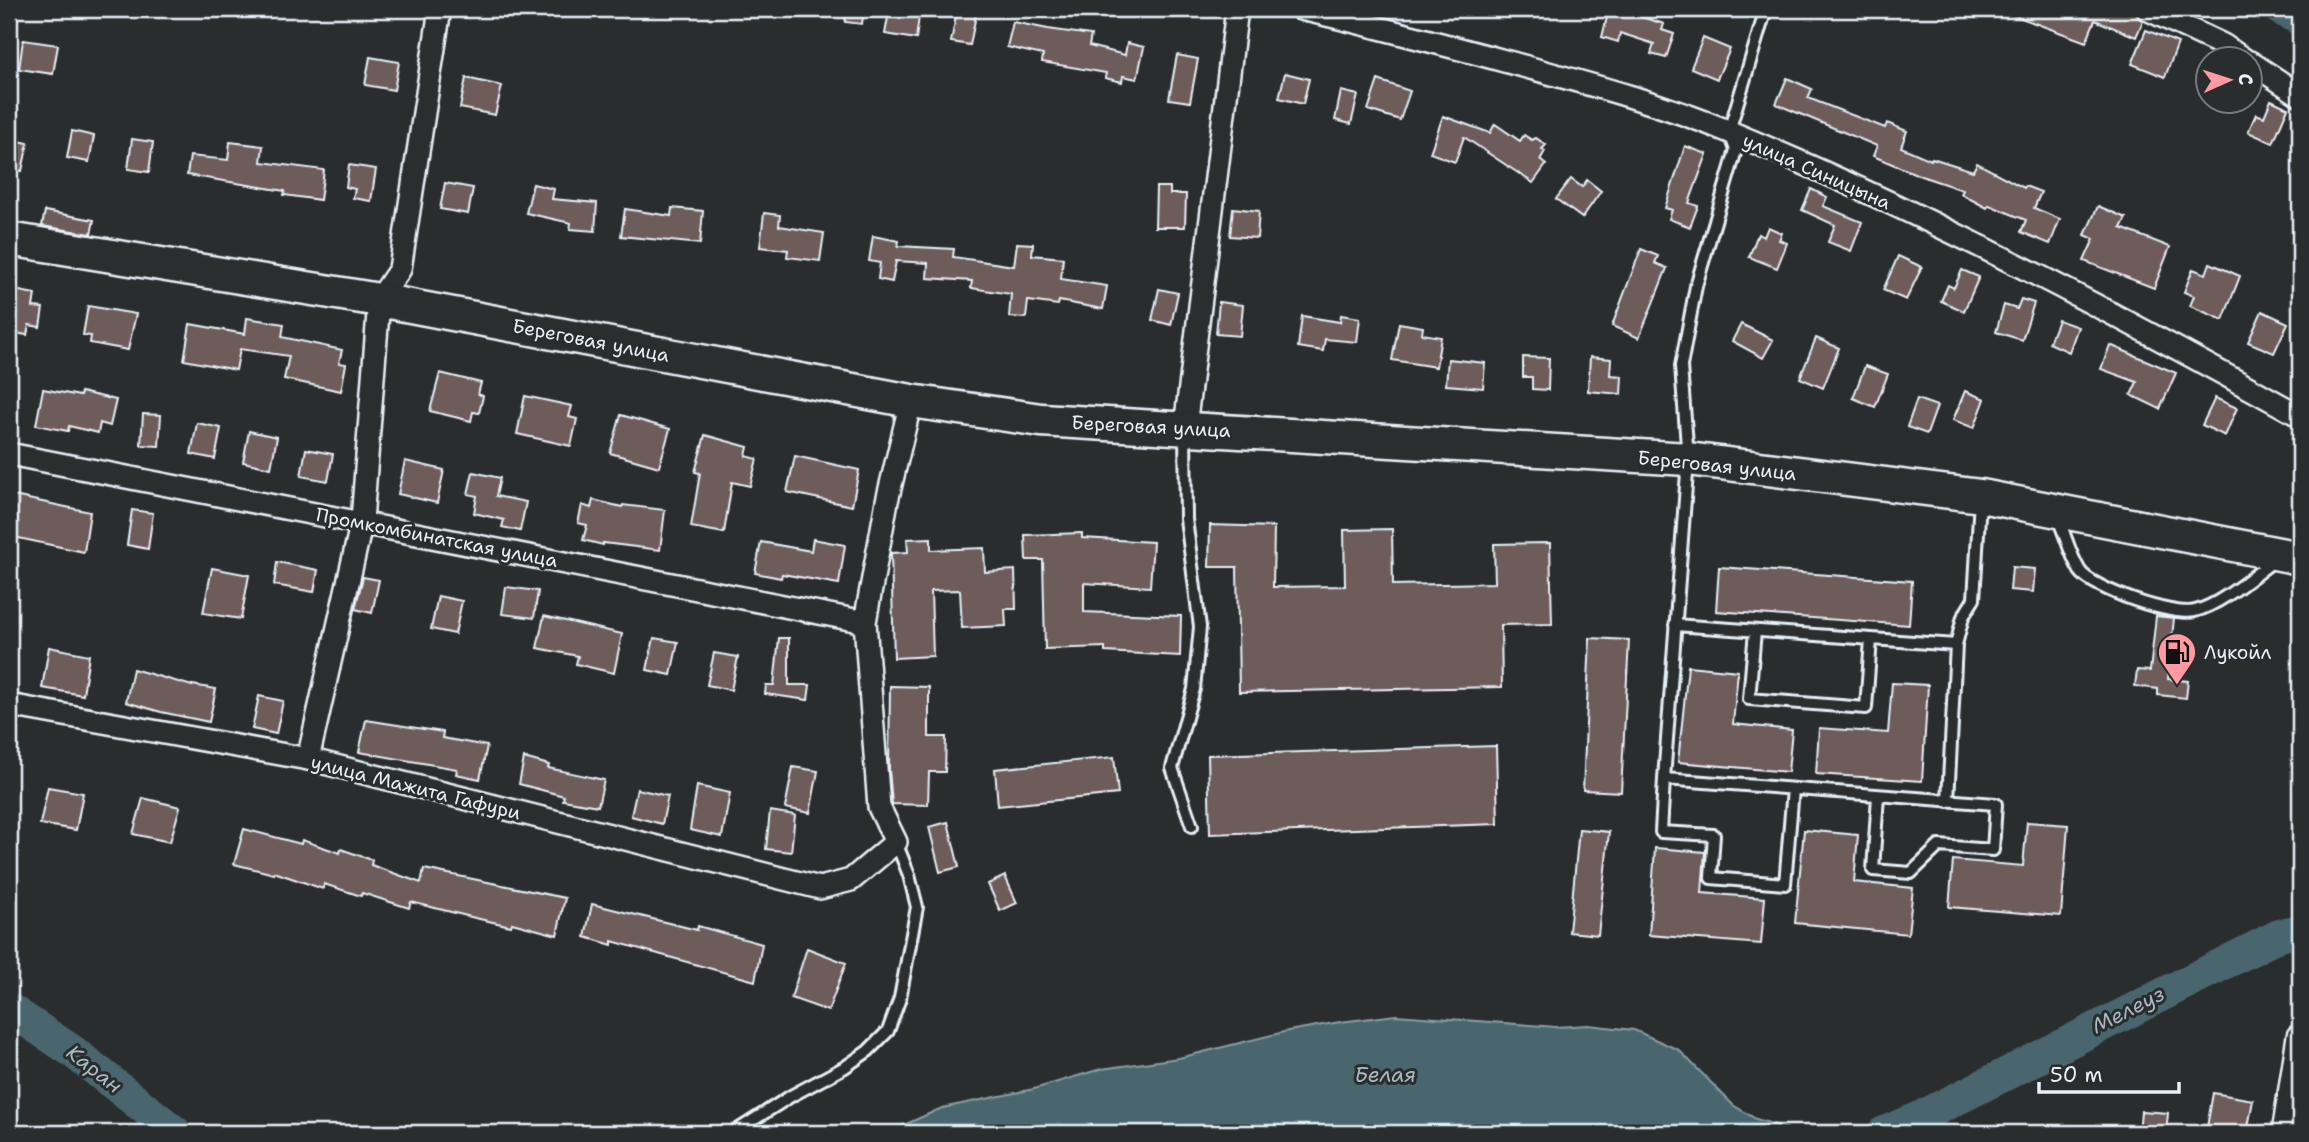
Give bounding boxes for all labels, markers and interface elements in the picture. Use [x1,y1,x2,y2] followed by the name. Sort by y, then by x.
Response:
[2194,46,2264,116] north arrow
[2233,73,2258,86] text: С
[1739,128,1895,215] street label: улица Синицына
[510,313,672,368] street label: Береговая улица
[1071,410,1231,443] street label: Береговая улица
[1636,445,1798,486] street label: Береговая улица
[314,502,560,573] street label: Промкомбинатская улица
[2156,631,2198,686] fuel station icon: Лукойл
[2204,640,2272,665] place label: Лукойл
[308,749,523,826] street label: улица Мажита Гафури
[2087,980,2169,1040] water label: Мелеуз
[60,1038,128,1100] water label: Каран
[2039,1051,2180,1095] scale bar
[1354,1061,1416,1089] water label: Белая
[2050,1061,2103,1089] text: 50 m

